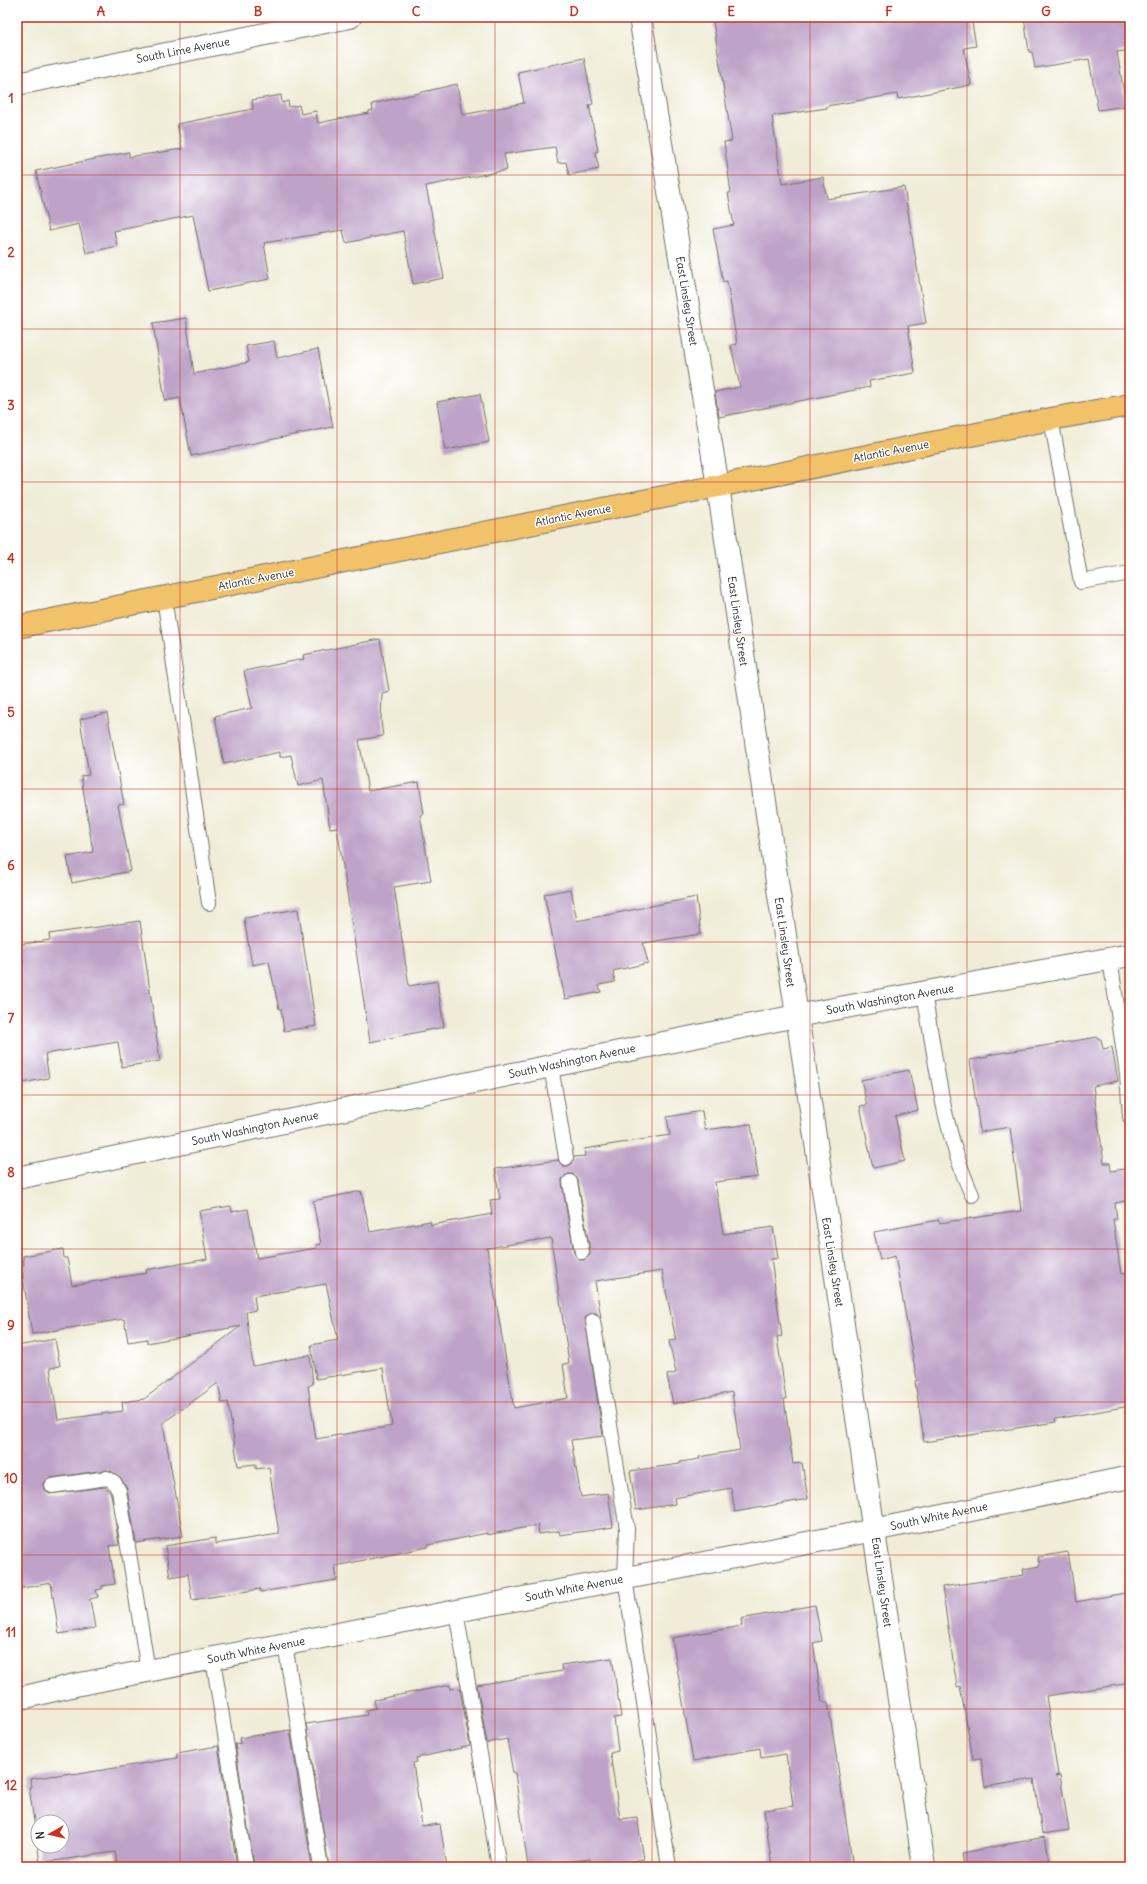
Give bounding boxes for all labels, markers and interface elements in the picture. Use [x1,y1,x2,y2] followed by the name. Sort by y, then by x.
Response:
[97,3,106,20] text: A
[254,3,263,20] text: B
[412,3,421,20] text: C
[569,3,579,20] text: D
[727,3,735,20] text: E
[885,3,893,20] text: F
[1041,3,1051,20] text: G
[135,34,231,66] street label: South Lime Avenue
[8,90,14,107] text: 1
[7,244,15,261] text: 2
[673,255,701,347] street label: East Linsley Street
[7,397,15,414] text: 3
[852,437,930,465] street label: Atlantic Avenue
[534,501,612,529] street label: Atlantic Avenue
[7,550,15,567] text: 4
[217,565,295,593] street label: Atlantic Avenue
[725,575,751,667] street label: East Linsley Street
[7,704,15,721] text: 5
[7,857,15,874] text: 6
[772,896,798,988] street label: East Linsley Street
[825,981,955,1017] street label: South Washington Avenue
[8,1010,15,1027] text: 7
[507,1041,637,1081] street label: South Washington Avenue
[190,1108,320,1148] street label: South Washington Avenue
[7,1164,15,1181] text: 8
[819,1216,847,1308] street label: East Linsley Street
[7,1317,15,1334] text: 9
[4,1470,18,1487] text: 10
[889,1499,989,1533] street label: South White Avenue
[869,1536,895,1628] street label: East Linsley Street
[524,1572,624,1604] street label: South White Avenue
[6,1624,16,1641] text: 11
[206,1634,306,1666] street label: South White Avenue
[5,1777,17,1794] text: 12
[30,1814,70,1854] north arrow
[33,1831,48,1840] text: N

